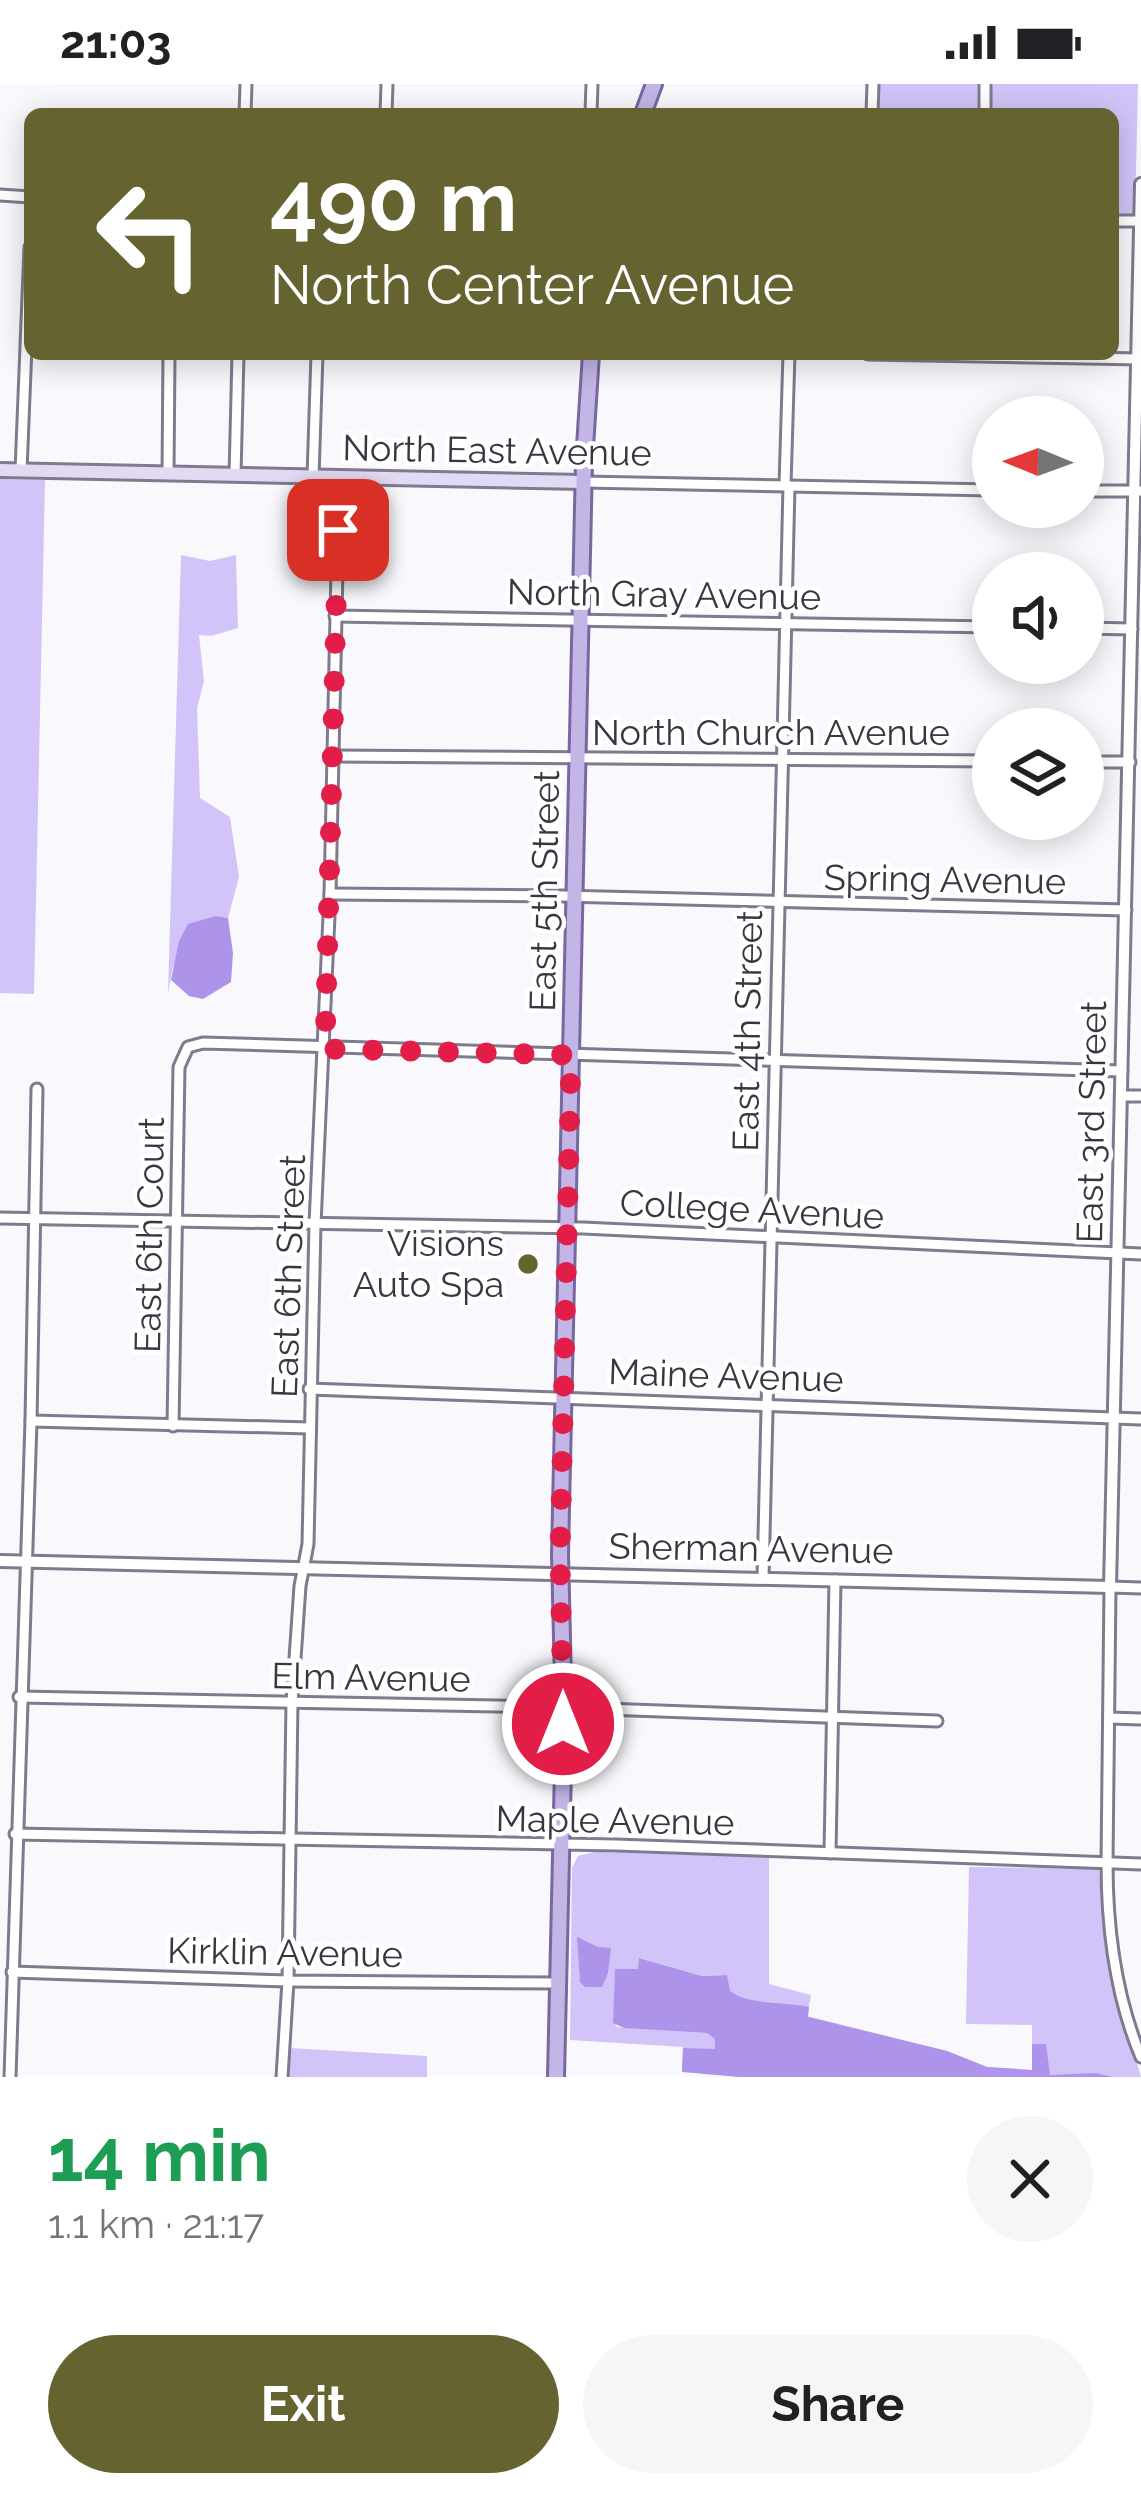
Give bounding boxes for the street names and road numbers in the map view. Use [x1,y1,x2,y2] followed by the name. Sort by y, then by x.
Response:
[342,426,652,474] street label: North East Avenue
[507,570,821,618] street label: North Gray Avenue
[592,711,950,753] street label: North Church Avenue
[521,770,567,1012] street label: East 5th Street
[824,856,1066,902] street label: Spring Avenue
[724,910,770,1152] street label: East 4th Street
[1068,1000,1114,1244] street label: East 3rd Street
[126,1117,172,1353] street label: East 6th Court
[263,1153,313,1399] street label: East 6th Street
[619,1181,885,1237] street label: College Avenue
[608,1350,844,1400] street label: Maine Avenue
[608,1525,894,1571] street label: Sherman Avenue
[271,1654,471,1700] street label: Elm Avenue
[495,1797,735,1843] street label: Maple Avenue
[167,1929,403,1975] street label: Kirklin Avenue

